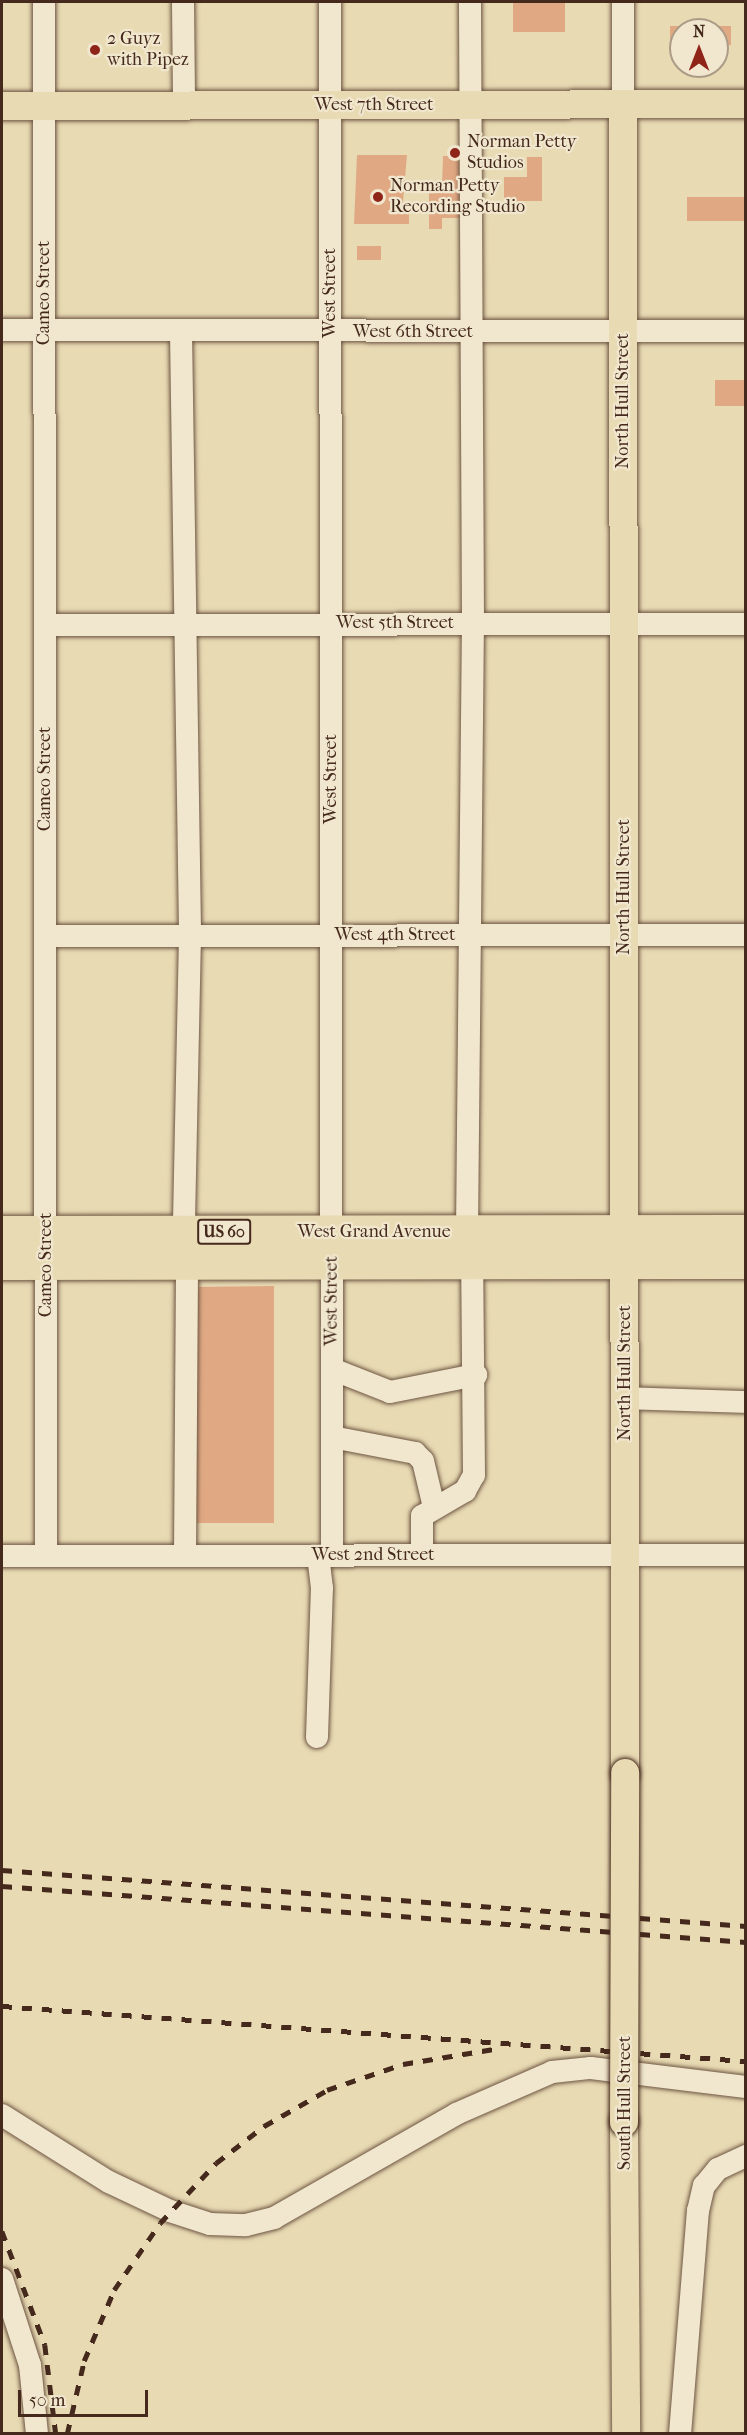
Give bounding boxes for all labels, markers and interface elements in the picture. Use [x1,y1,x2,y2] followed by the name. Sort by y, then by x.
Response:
[669,18,729,78] north arrow
[693,22,705,41] text: N
[107,29,189,72] place label: 2 Guyz with Pipez
[88,43,102,57] marker: 2 Guyz with Pipez
[315,94,433,116] street label: West 7th Street
[467,132,576,174] place label: Norman Petty Studios
[448,146,462,160] marker: Norman Petty Studios
[390,176,525,219] place label: Norman Petty Recording Studio
[371,190,385,204] marker: Norman Petty Recording Studio
[33,241,55,345] street label: Cameo Street
[319,248,341,338] street label: West Street
[353,321,473,343] street label: West 6th Street
[612,333,634,469] street label: North Hull Street
[336,612,454,634] street label: West 5th Street
[34,727,56,831] street label: Cameo Street
[320,734,342,824] street label: West Street
[613,819,635,955] street label: North Hull Street
[335,924,455,946] street label: West 4th Street
[35,1213,57,1317] street label: Cameo Street
[197,1219,251,1245] road number: US 60
[297,1221,451,1243] street label: West Grand Avenue
[321,1256,343,1346] street label: West Street
[614,1305,636,1441] street label: North Hull Street
[311,1544,435,1566] street label: West 2nd Street
[614,2036,636,2170] street label: South Hull Street
[21,2378,152,2416] scale bar
[29,2390,65,2411] text: 50 m

